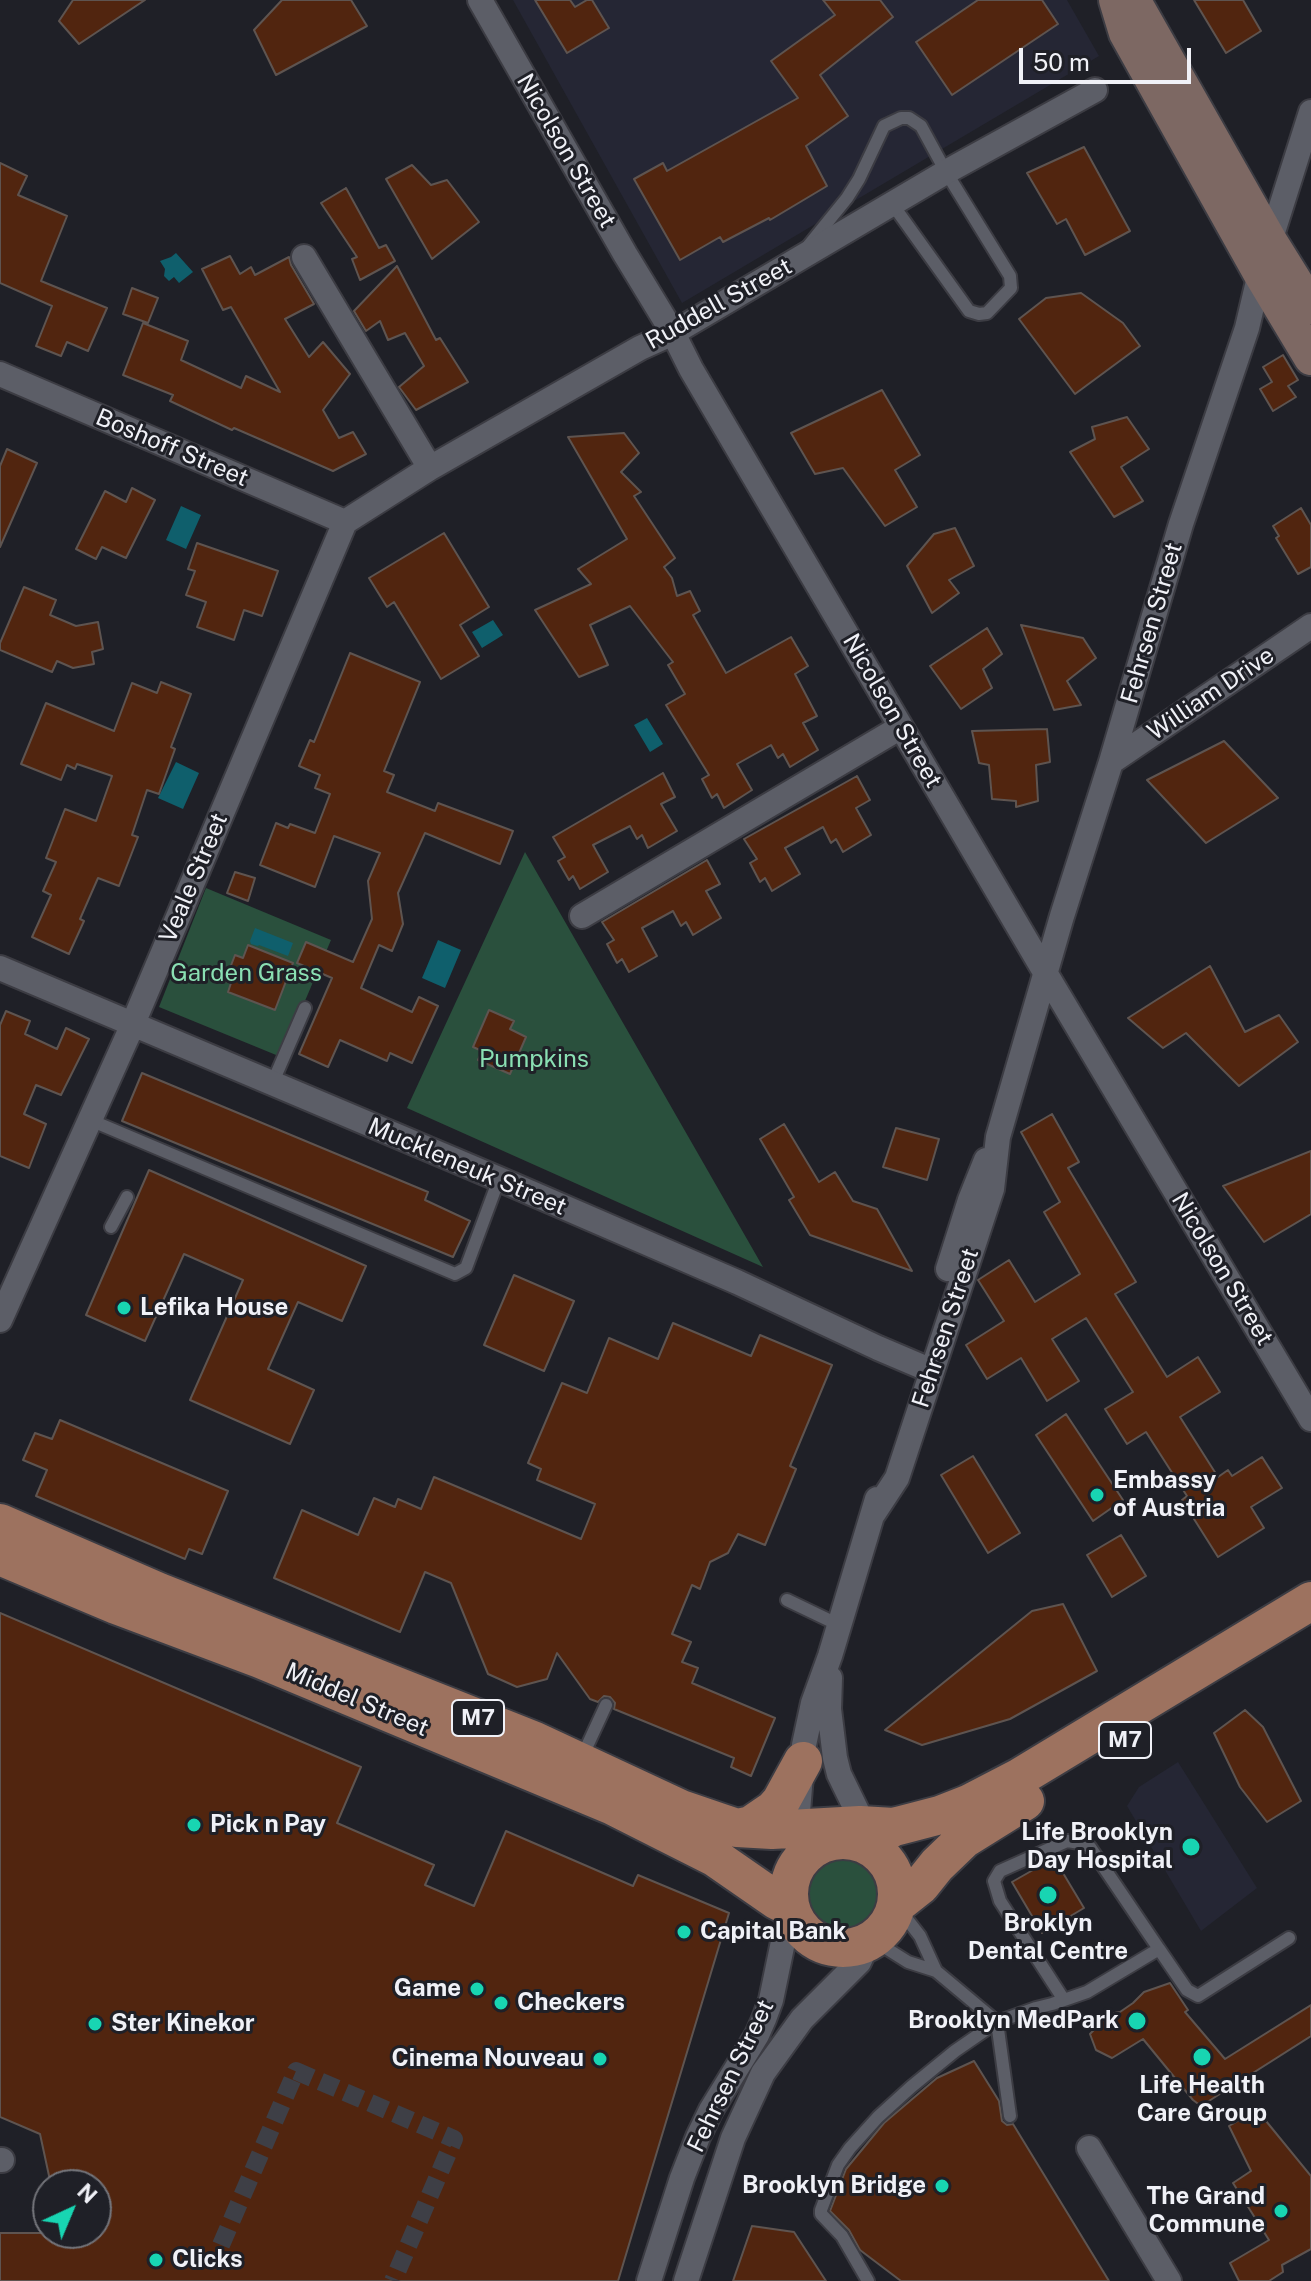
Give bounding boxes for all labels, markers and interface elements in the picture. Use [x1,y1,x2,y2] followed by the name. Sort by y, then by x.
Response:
[1023,32,1195,82] scale bar
[1033,48,1090,76] text: 50 m
[510,69,622,233] street label: Nicolson Street
[641,252,797,356] street label: Ruddell Street
[91,403,253,493] street label: Boshoff Street
[1115,539,1189,707] street label: Fehrsen Street
[836,629,948,793] street label: Nicolson Street
[1142,641,1280,747] street label: William Drive
[154,809,234,947] street label: Veale Street
[170,960,322,988] park label: Garden Grass
[479,1046,589,1074] park label: Pumpkins
[363,1112,571,1222] street label: Muckleneuk Street
[1165,1187,1279,1351] street label: Nicolson Street
[907,1245,985,1411] street label: Fehrsen Street
[140,1294,288,1322] place label: Lefika House
[115,1299,133,1317] marker: Lefika House
[1113,1467,1225,1523] place label: Embassy of Austria
[1088,1486,1106,1504] marker: Embassy of Austria
[281,1657,433,1743] street label: Middel Street
[452,1700,504,1736] road number: M7
[1099,1722,1151,1758] road number: M7
[210,1811,326,1839] place label: Pick n Pay
[185,1816,203,1834] marker: Pick n Pay
[1021,1819,1173,1875] place label: Life Brooklyn Day Hospital
[1180,1836,1202,1858] marker: Life Brooklyn Day Hospital
[1037,1884,1059,1906] marker: Broklyn Dental Centre
[968,1910,1128,1966] place label: Broklyn Dental Centre
[700,1918,847,1946] place label: Capital Bank
[675,1923,693,1941] marker: Capital Bank
[394,1975,461,2003] place label: Game
[468,1980,486,1998] marker: Game
[517,1989,625,2017] place label: Checkers
[492,1994,510,2012] marker: Checkers
[682,1995,780,2157] street label: Fehrsen Street
[908,2007,1119,2035] place label: Brooklyn MedPark
[111,2010,255,2038] place label: Ster Kinekor
[1126,2010,1148,2032] marker: Brooklyn MedPark
[86,2015,104,2033] marker: Ster Kinekor
[392,2045,584,2073] place label: Cinema Nouveau
[1191,2046,1213,2068] marker: Life Health Care Group
[591,2050,609,2068] marker: Cinema Nouveau
[1137,2072,1267,2128] place label: Life Health Care Group
[32,2169,112,2249] north arrow
[742,2172,926,2200] place label: Brooklyn Bridge
[933,2177,951,2195] marker: Brooklyn Bridge
[72,2178,103,2209] text: N
[1146,2183,1265,2239] place label: The Grand Commune
[1272,2202,1290,2220] marker: The Grand Commune
[172,2246,243,2274] place label: Clicks
[147,2251,165,2269] marker: Clicks

